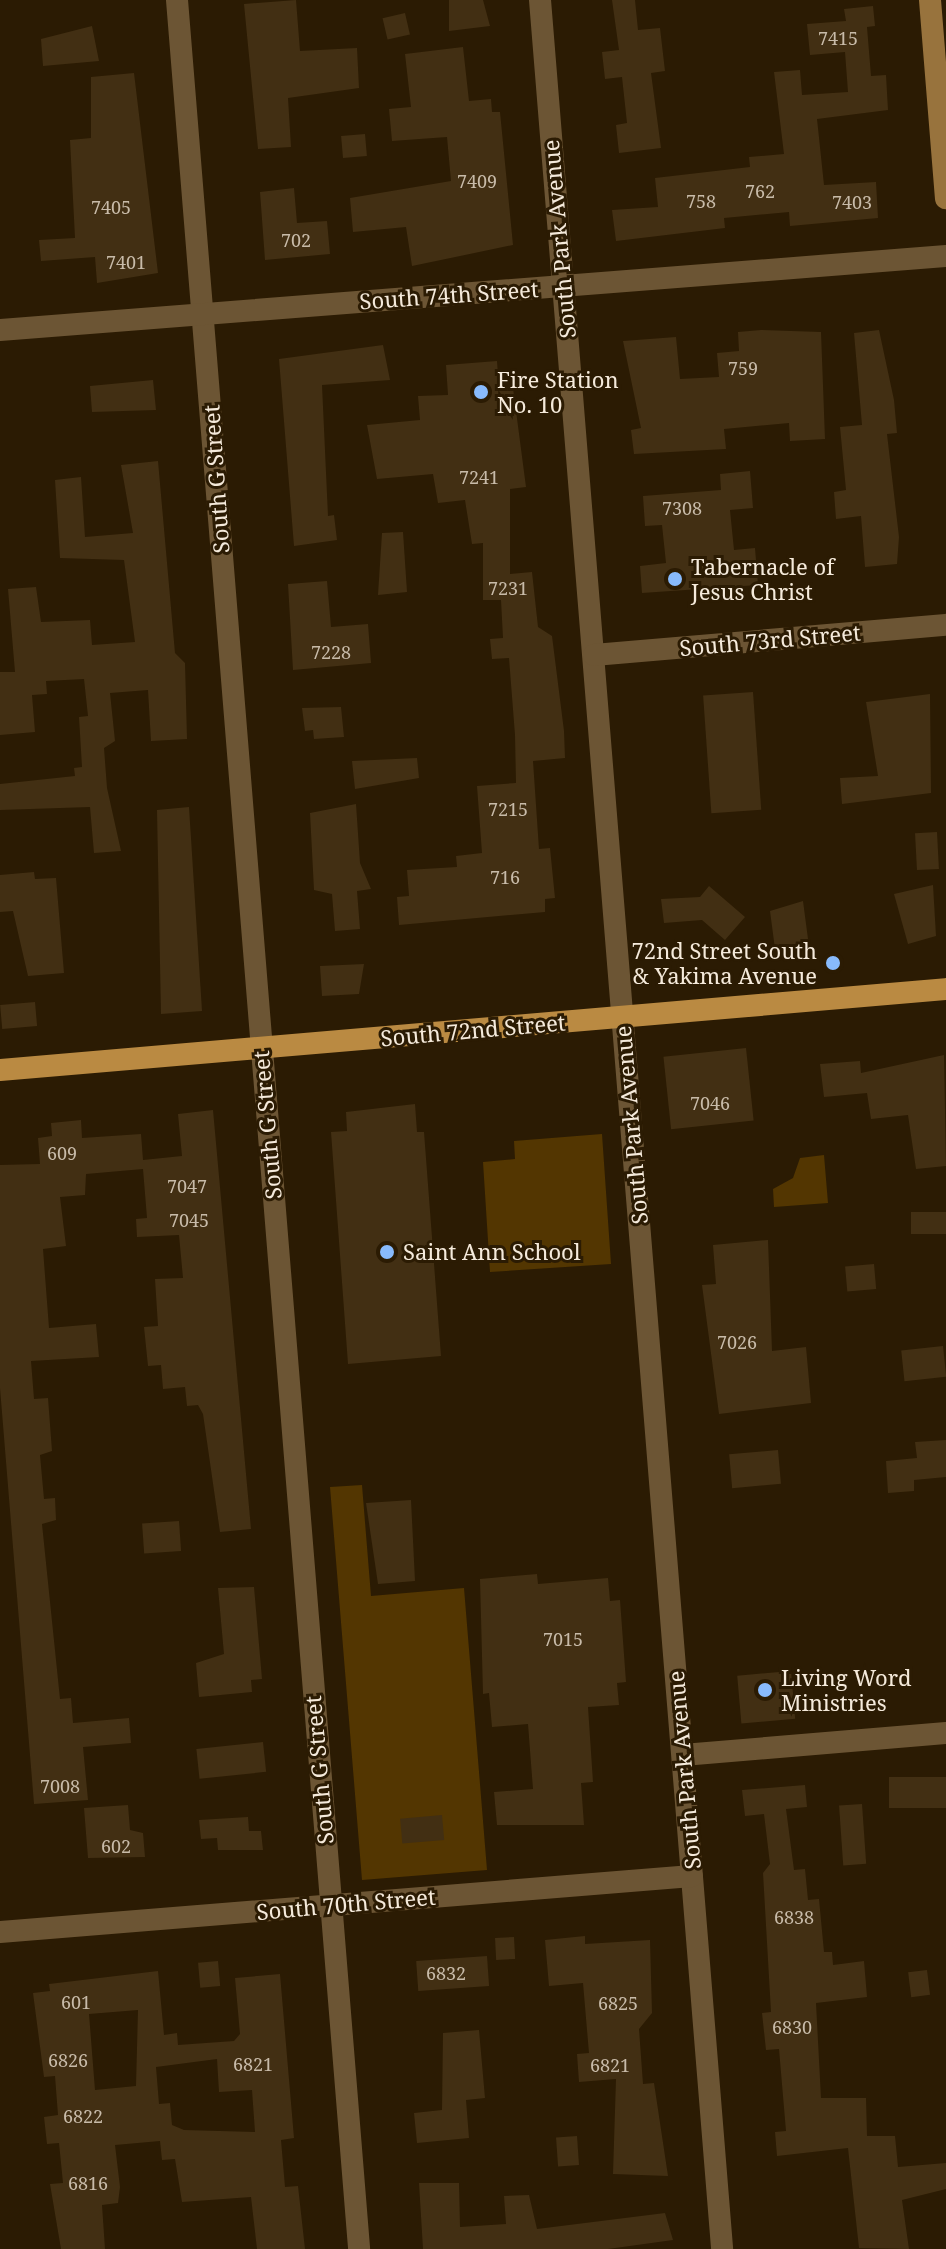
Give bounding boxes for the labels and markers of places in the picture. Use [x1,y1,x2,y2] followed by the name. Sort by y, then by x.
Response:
[497,366,619,418] place label: Fire Station No. 10
[472,383,490,401] marker: Fire Station No. 10
[691,553,834,604] place label: Tabernacle of Jesus Christ
[666,570,684,588] marker: Tabernacle of Jesus Christ
[632,937,817,988] place label: 72nd Street South & Yakima Avenue
[824,954,842,972] marker: 72nd Street South & Yakima Avenue
[403,1239,581,1265] place label: Saint Ann School
[378,1243,396,1261] marker: Saint Ann School
[781,1664,912,1716] place label: Living Word Ministries
[756,1681,774,1699] marker: Living Word Ministries

